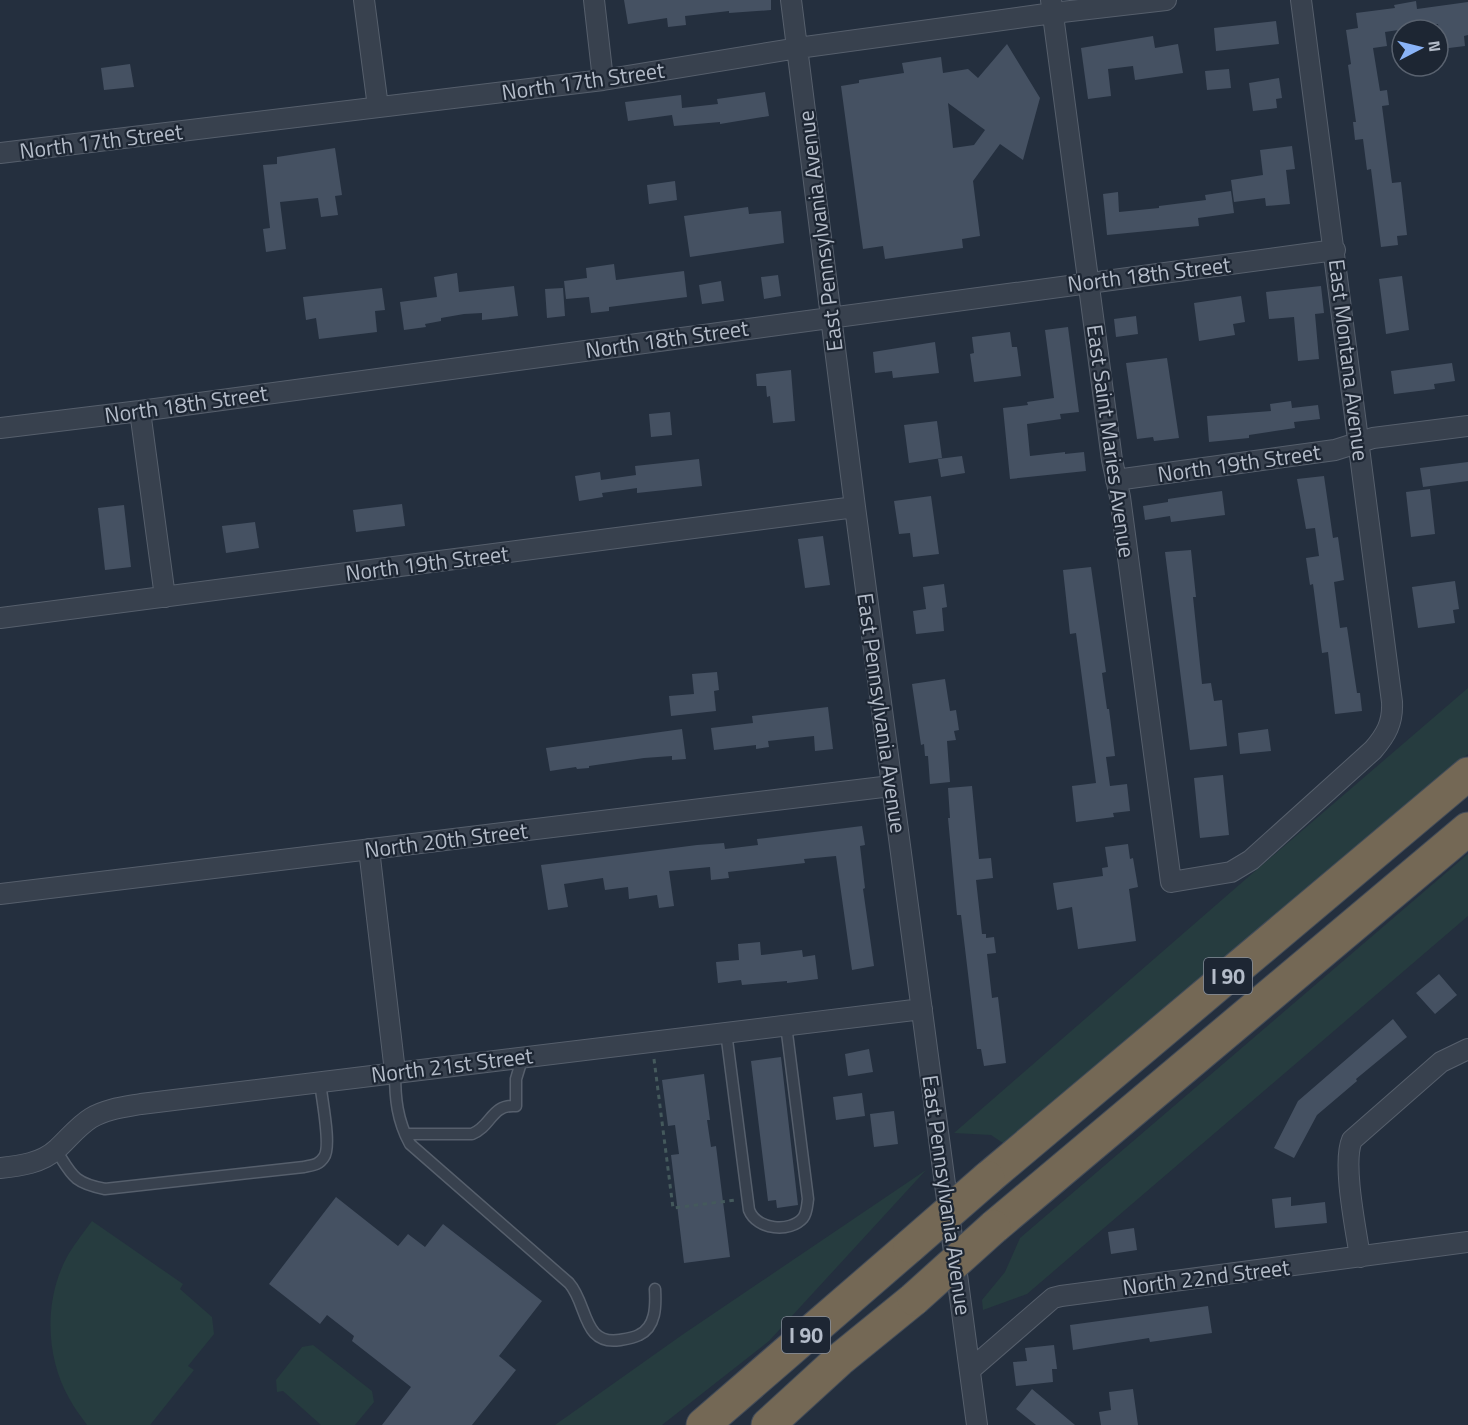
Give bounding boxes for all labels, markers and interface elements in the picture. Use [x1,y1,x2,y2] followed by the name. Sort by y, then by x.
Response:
[1390,18,1450,78] north arrow
[1422,39,1447,53] text: N
[499,53,667,109] street label: North 17th Street
[788,109,852,353] street label: East Pennsylvania Avenue
[17,114,185,168] street label: North 17th Street
[1065,247,1233,301] street label: North 18th Street
[1320,257,1378,463] street label: East Montana Avenue
[583,311,751,367] street label: North 18th Street
[1078,322,1144,560] street label: East Saint Maries Avenue
[102,376,270,432] street label: North 18th Street
[1155,435,1323,491] street label: North 19th Street
[343,536,511,590] street label: North 19th Street
[848,591,916,835] street label: East Pennsylvania Avenue
[362,813,530,867] street label: North 20th Street
[1204,958,1252,994] road number: I 90
[369,1038,535,1092] street label: North 21st Street
[913,1073,981,1317] street label: East Pennsylvania Avenue
[1121,1250,1292,1304] street label: North 22nd Street
[782,1317,830,1353] road number: I 90

